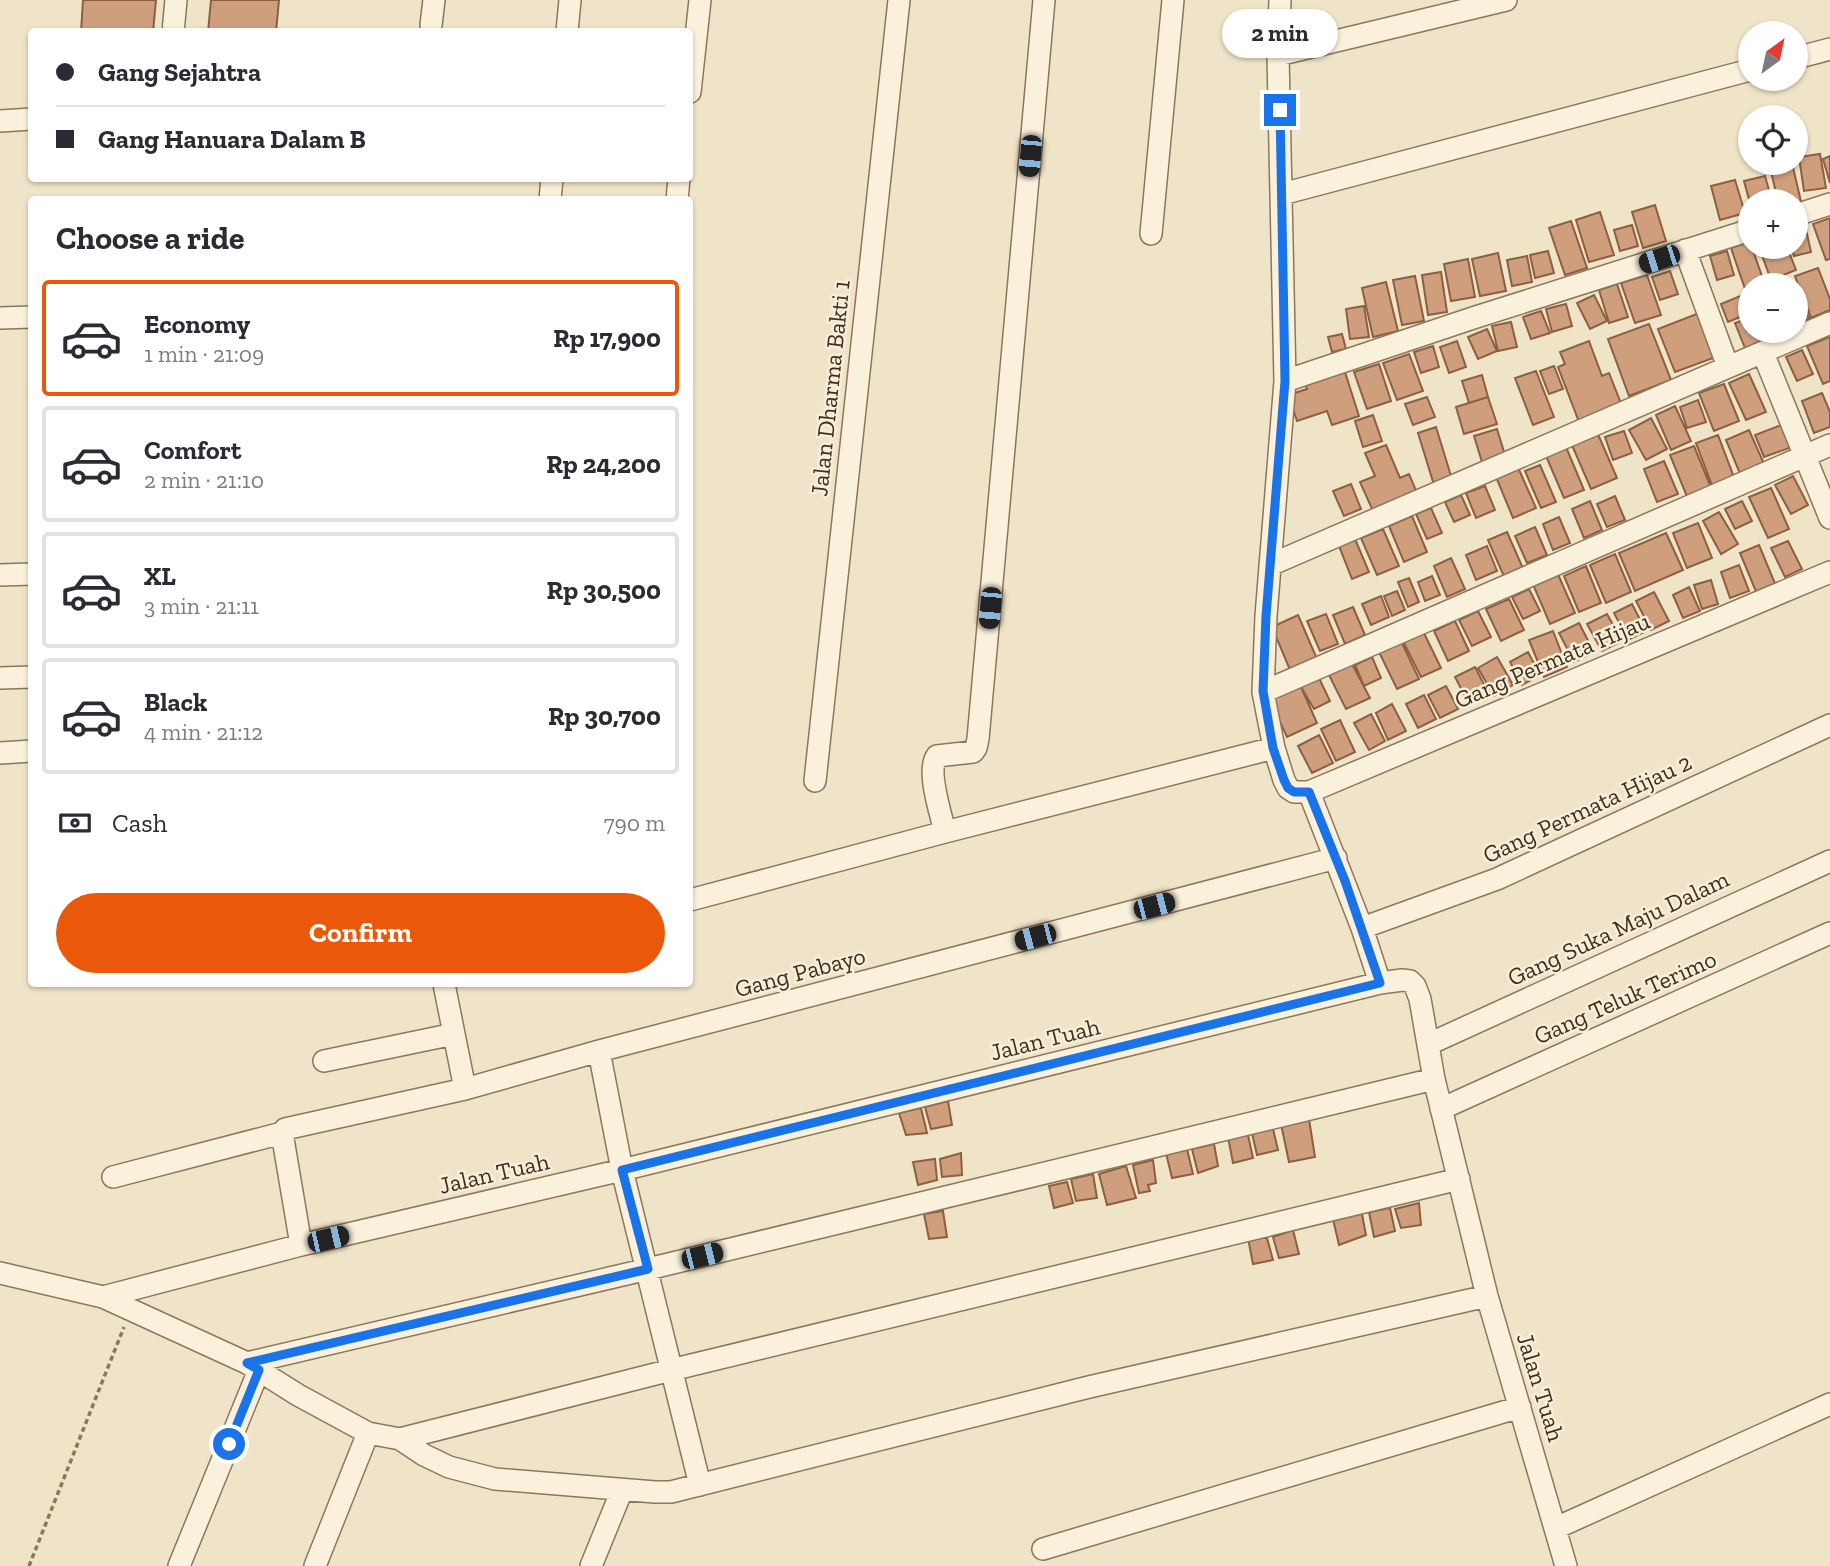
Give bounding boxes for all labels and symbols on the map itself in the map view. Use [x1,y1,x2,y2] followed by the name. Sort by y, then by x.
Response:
[1222,8,1338,57] callout: 2 min
[1738,21,1808,91] north arrow
[1264,94,1296,126] route end
[1018,134,1043,178] car
[1636,243,1683,275] car
[804,278,856,498] street label: Jalan Dharma Bakti 1
[978,586,1003,630] car
[1450,606,1655,714] street label: Gang Permata Hijau
[1478,747,1696,869] street label: Gang Permata Hijau 2
[1503,864,1734,992] street label: Gang Suka Maju Dalam
[1131,890,1178,922] car
[1012,921,1059,953] car
[732,941,868,1003] street label: Gang Pabayo
[1529,944,1721,1050] street label: Gang Teluk Terimo
[987,1011,1103,1067] street label: Jalan Tuah
[436,1146,552,1200] street label: Jalan Tuah
[306,1224,351,1254] car
[680,1241,725,1271] car
[1511,1329,1571,1445] street label: Jalan Tuah
[213,1428,245,1460] route start

